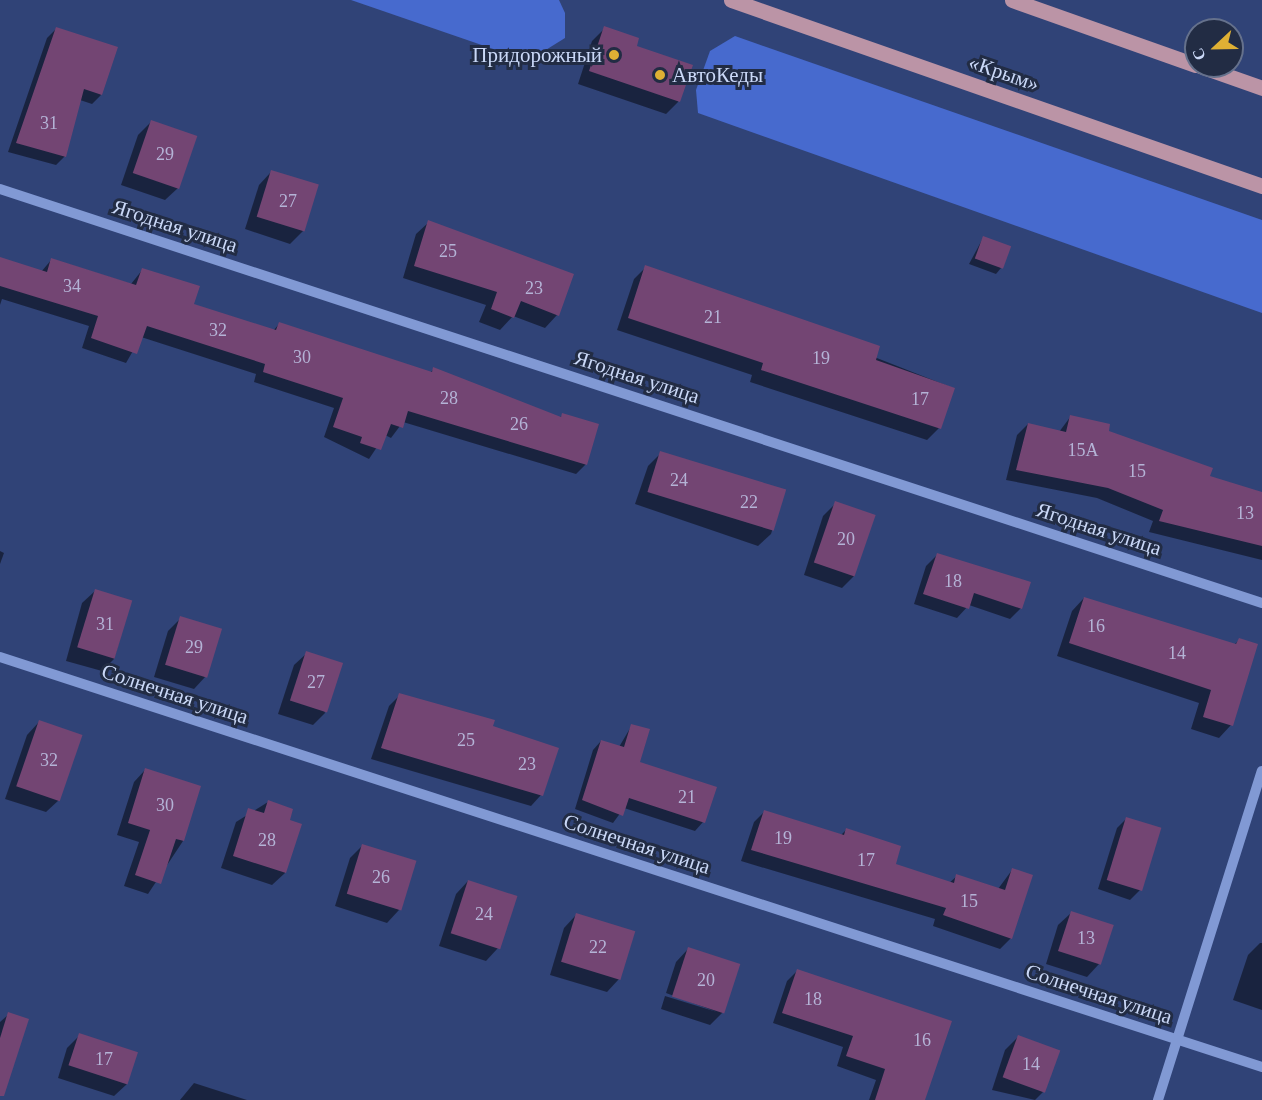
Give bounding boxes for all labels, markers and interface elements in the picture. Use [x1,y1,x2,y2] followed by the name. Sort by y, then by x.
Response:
[1184,18,1244,78] north arrow
[472,42,602,68] place label: Придорожный
[1189,46,1209,63] text: С
[607,48,621,62] marker: Придорожный
[965,49,1043,97] street label: «Крым»
[672,62,763,88] place label: АвтоКеды
[653,68,667,82] marker: АвтоКеды
[40,112,58,134] house number: 31
[156,143,174,165] house number: 29
[279,190,297,212] house number: 27
[109,194,241,258] street label: Ягодная улица
[439,240,457,262] house number: 25
[63,275,81,297] house number: 34
[525,277,543,299] house number: 23
[704,306,722,328] house number: 21
[209,319,227,341] house number: 32
[571,345,703,409] street label: Ягодная улица
[293,346,311,368] house number: 30
[812,347,830,369] house number: 19
[440,387,458,409] house number: 28
[911,388,929,410] house number: 17
[510,413,528,435] house number: 26
[1068,439,1098,461] house number: 15А
[1128,460,1146,482] house number: 15
[670,469,688,491] house number: 24
[740,491,758,513] house number: 22
[1033,497,1165,561] street label: Ягодная улица
[1236,502,1254,524] house number: 13
[837,528,855,550] house number: 20
[944,570,962,592] house number: 18
[96,613,114,635] house number: 31
[1087,615,1105,637] house number: 16
[185,636,203,658] house number: 29
[1168,642,1186,664] house number: 14
[99,658,251,730] street label: Солнечная улица
[307,671,325,693] house number: 27
[457,729,475,751] house number: 25
[40,749,58,771] house number: 32
[518,753,536,775] house number: 23
[678,786,696,808] house number: 21
[156,794,174,816] house number: 30
[561,808,713,880] street label: Солнечная улица
[774,827,792,849] house number: 19
[258,829,276,851] house number: 28
[857,849,875,871] house number: 17
[372,866,390,888] house number: 26
[960,890,978,912] house number: 15
[475,903,493,925] house number: 24
[1077,927,1095,949] house number: 13
[589,936,607,958] house number: 22
[1023,958,1175,1030] street label: Солнечная улица
[697,969,715,991] house number: 20
[804,988,822,1010] house number: 18
[913,1029,931,1051] house number: 16
[95,1048,113,1070] house number: 17
[1022,1053,1040,1075] house number: 14

